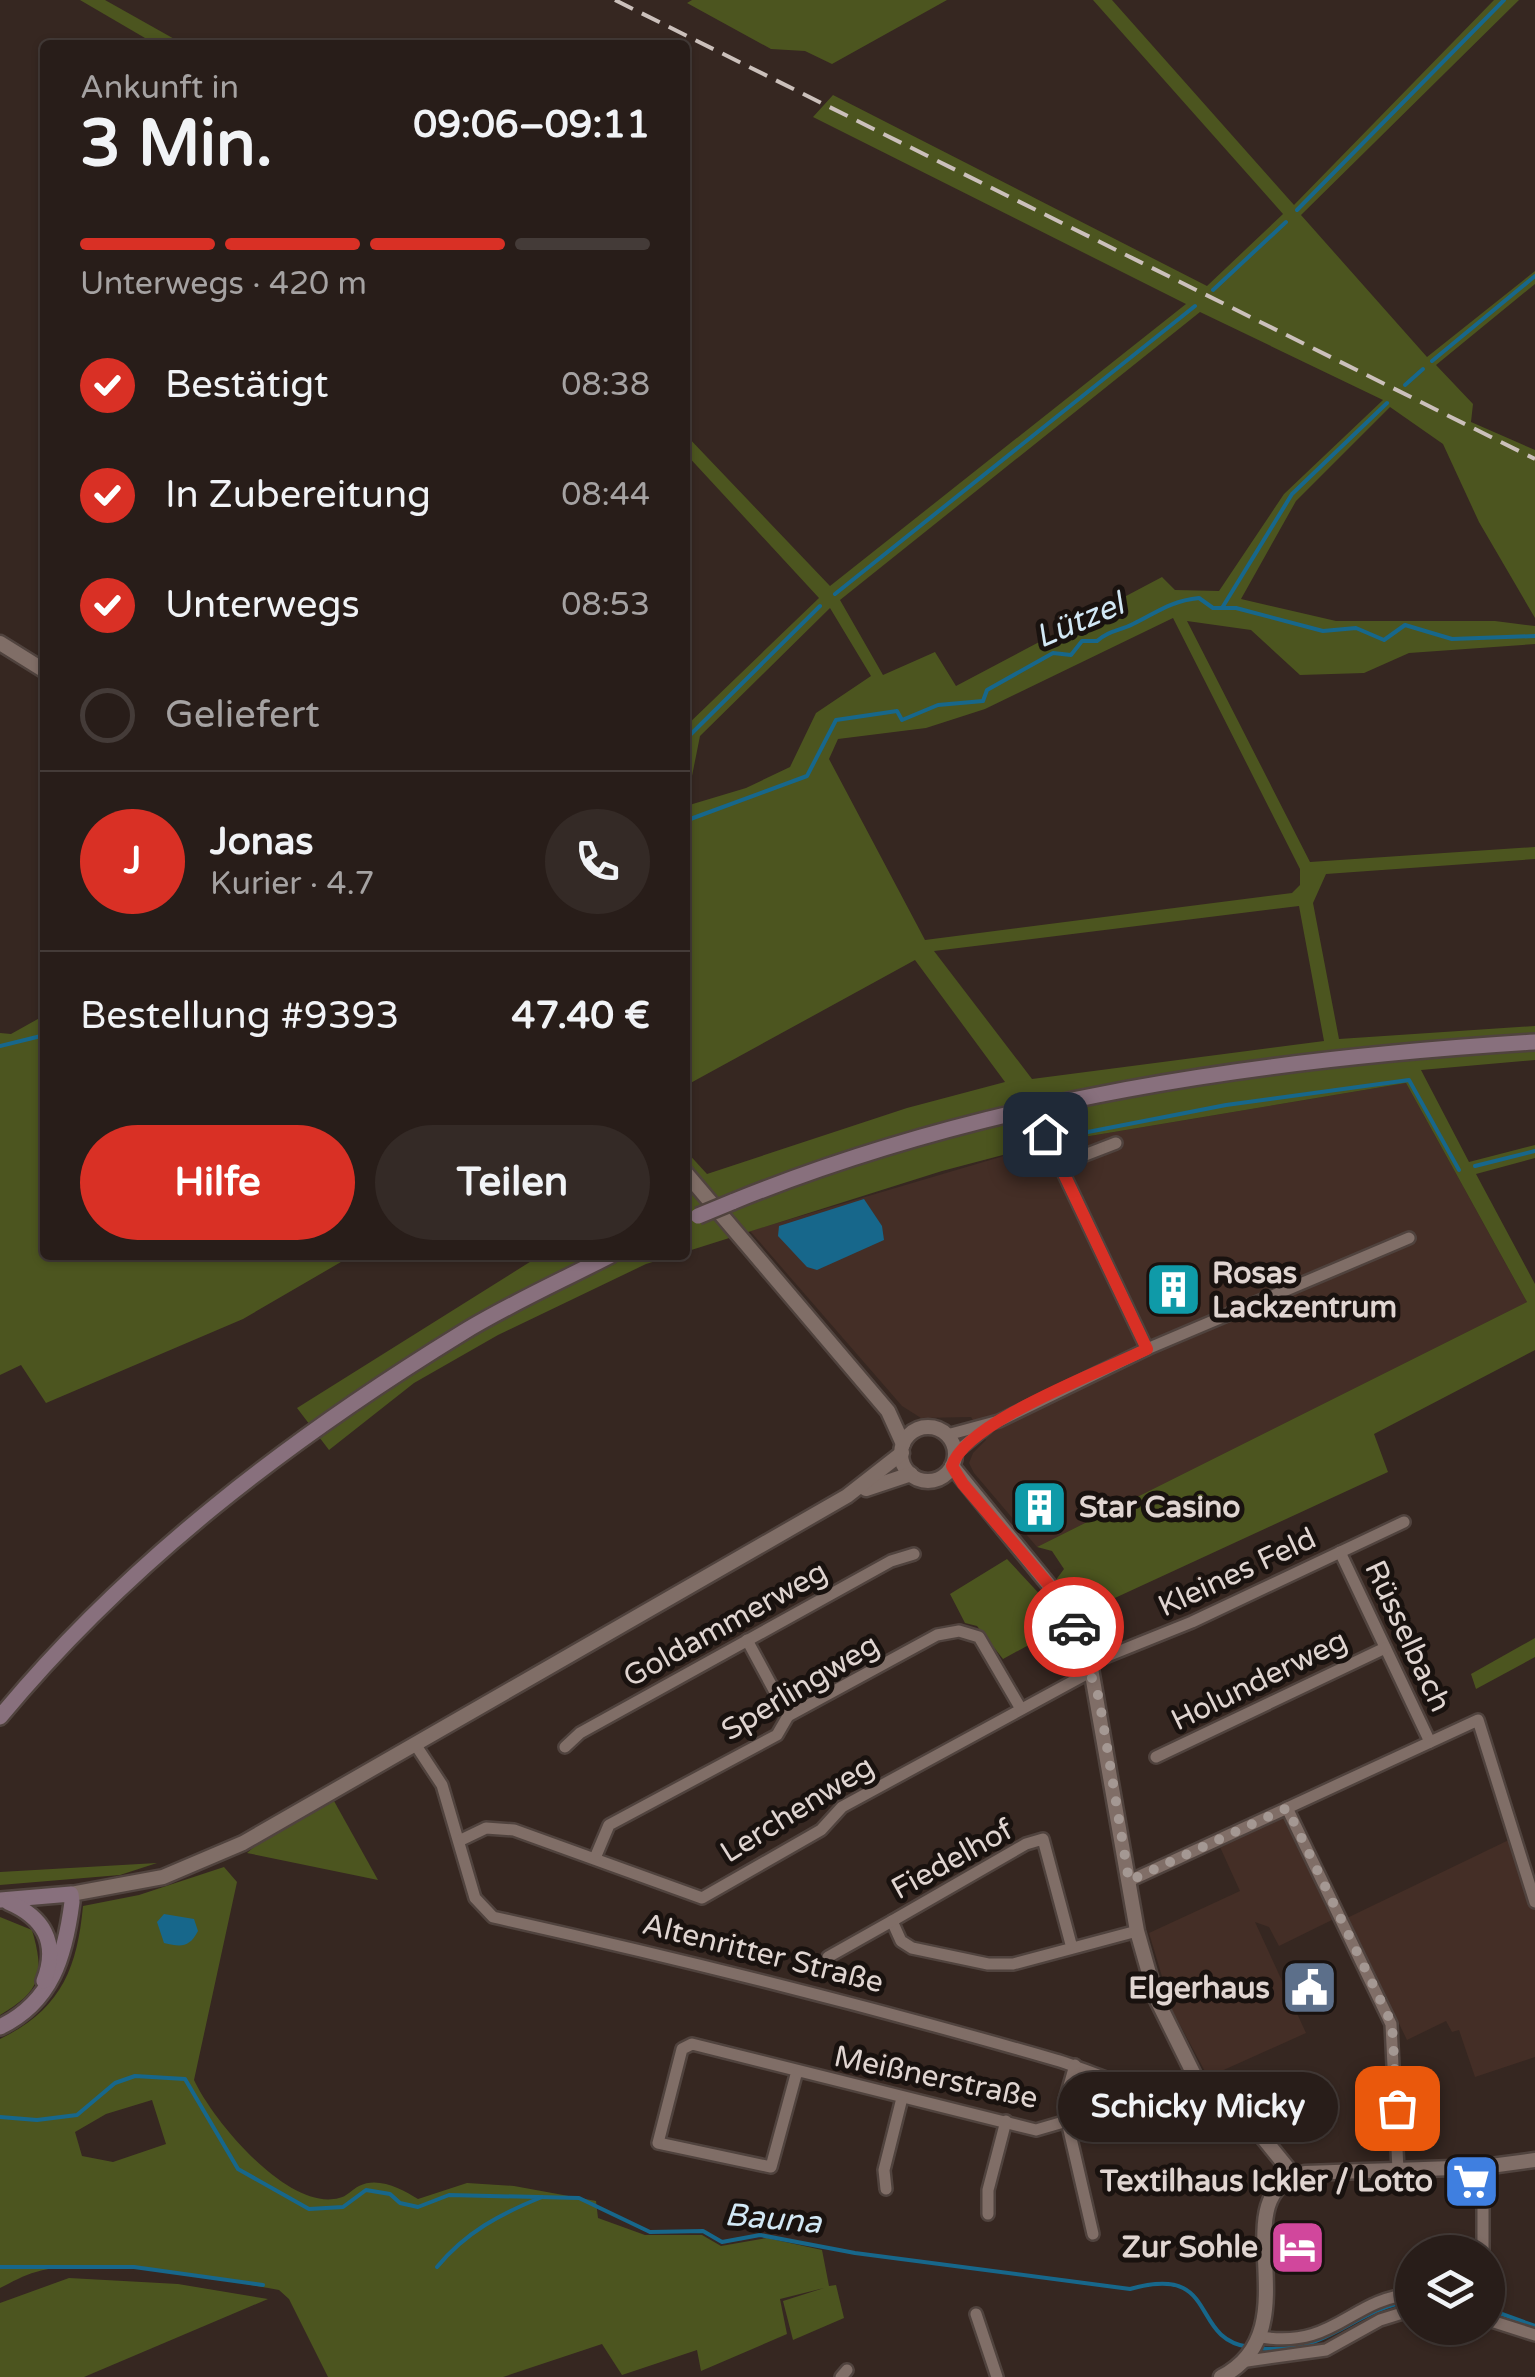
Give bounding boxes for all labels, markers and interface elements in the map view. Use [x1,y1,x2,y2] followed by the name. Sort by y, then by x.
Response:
[80,69,239,107] text: Ankunft in
[413,102,650,148] text: 09:06–09:11
[80,105,273,184] text: 3 Min.
[80,265,367,303] text: Unterwegs · 420 m
[80,358,135,413] icon: check
[165,362,329,408] text: Bestätigt
[561,366,650,404] text: 08:38
[80,468,135,523] icon: check
[165,472,431,518] text: In Zubereitung
[561,476,650,514] text: 08:44
[80,578,135,633] icon: check
[165,582,360,628] text: Unterwegs
[1030,584,1133,656] water label: Lützel
[561,586,650,624] text: 08:53
[165,692,320,738] text: Geliefert
[545,809,650,914] button: phone
[210,819,314,865] text: Jonas
[124,838,141,884] text: J
[210,865,375,903] text: Kurier · 4.7
[80,993,399,1039] text: Bestellung #9393
[512,993,650,1039] text: 47.40 €
[1003,1092,1088,1177] pin
[1018,1107,1073,1162] icon: home
[80,1125,355,1240] button: Hilfe
[375,1125,650,1240] button: Teilen
[1212,1255,1397,1326] place label: Rosas Lackzentrum
[1143,1260,1203,1320] building icon: Rosas Lackzentrum
[1010,1477,1070,1537] building icon: Star Casino
[1079,1489,1241,1526] place label: Star Casino
[1152,1520,1322,1625] street label: Kleines Feld
[617,1553,834,1696] street label: Goldammerweg
[1356,1555,1459,1718] street label: Rüsselbach
[1024,1577,1124,1677] courier
[1047,1600,1102,1655] icon: car
[1165,1622,1353,1739] street label: Holunderweg
[715,1626,886,1749] street label: Sperlingweg
[714,1748,881,1871] street label: Lerchenweg
[885,1811,1020,1908] street label: Fiedelhof
[639,1906,887,2001] street label: Altenritter Straße
[1279,1958,1339,2018] public building icon: Elgerhaus
[1128,1970,1270,2007] place label: Elgerhaus
[831,2038,1041,2117] street label: Meißnerstraße
[1355,2066,1440,2151] pin
[1057,2073,1337,2143] callout: Schicky Micky
[1370,2081,1425,2136] icon: bag
[1091,2088,1305,2126] text: Schicky Micky
[1442,2151,1502,2211] supermarket icon: Textilhaus Ickler / Lotto
[1099,2163,1433,2200] place label: Textilhaus Ickler / Lotto
[723,2196,824,2242] water label: Bauna
[1267,2217,1327,2277] hotel icon: Zur Sohle
[1122,2229,1258,2266] place label: Zur Sohle
[1395,2235,1505,2345] map controls
[1395,2235,1505,2345] button: layers

